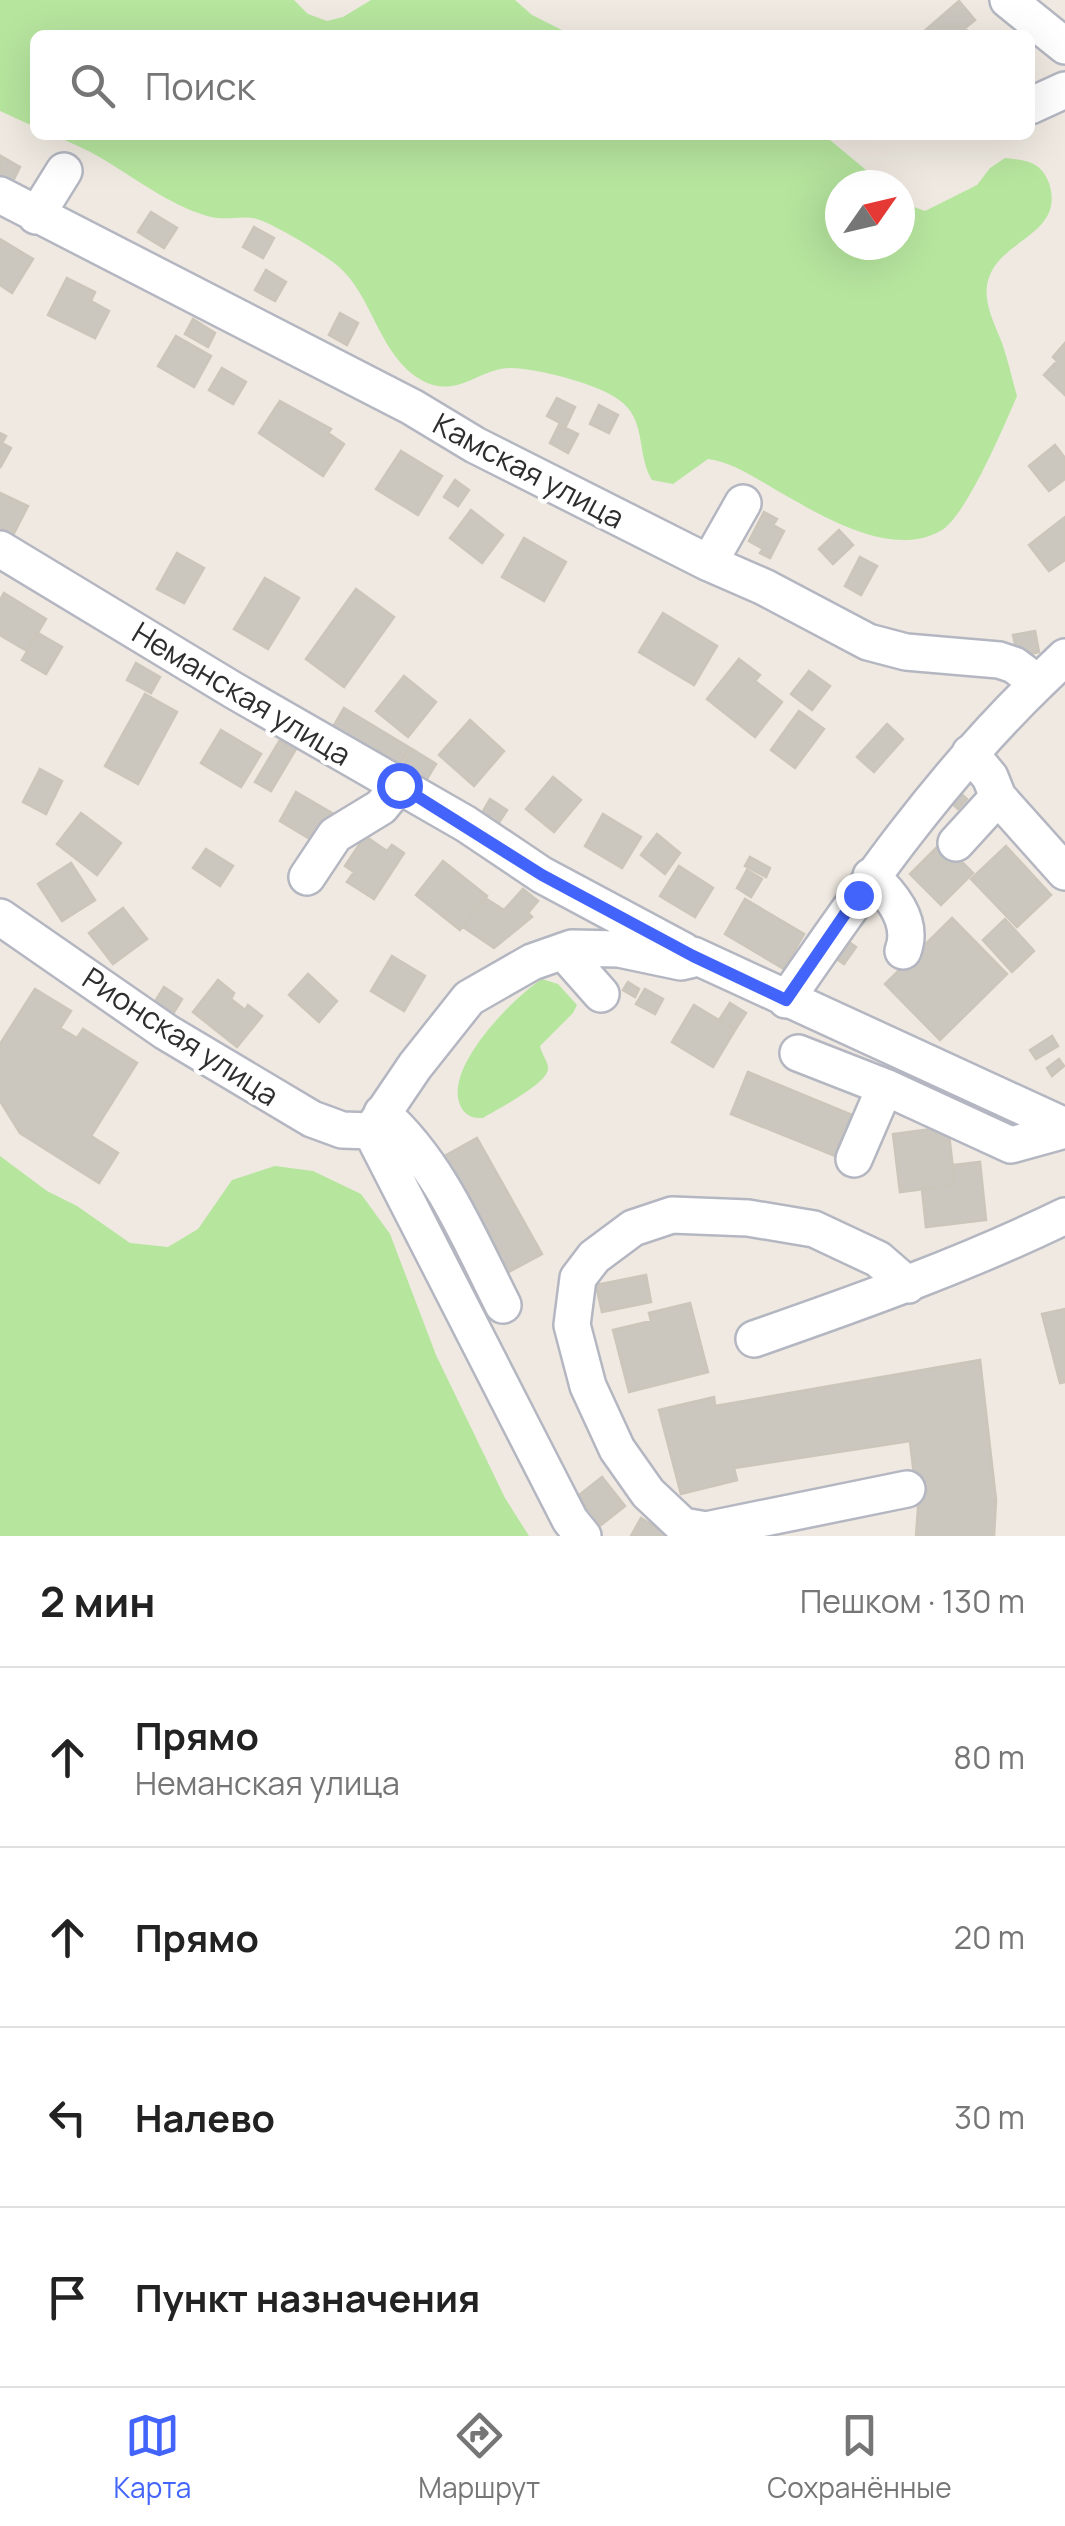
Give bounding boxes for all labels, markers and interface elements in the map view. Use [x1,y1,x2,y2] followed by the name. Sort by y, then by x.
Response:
[30,30,1035,140] search box
[65,58,120,113] icon: search
[145,59,255,111] text: Поиск
[825,170,915,260] north arrow
[426,402,632,538] street label: Камская улица
[125,611,359,775] street label: Неманская улица
[377,763,423,809] route start
[836,873,882,919] route end
[75,957,287,1115] street label: Рионская улица
[40,1572,156,1630] text: 2 мин
[800,1579,1025,1623] text: Пешком · 130 m
[135,1709,259,1761] text: Прямо
[40,1730,95,1785] icon: ahead
[953,1735,1025,1779] text: 80 m
[135,1761,400,1805] text: Неманская улица
[40,1910,95,1965] icon: ahead
[135,1911,259,1963] text: Прямо
[954,1915,1025,1959] text: 20 m
[40,2090,95,2145] icon: left
[135,2091,275,2143] text: Налево
[954,2095,1025,2139] text: 30 m
[40,2270,95,2325] icon: arrive
[135,2271,480,2323] text: Пункт назначения
[113,2408,191,2506] tab: Карта
[418,2408,540,2506] tab: Маршрут
[767,2408,952,2506] tab: Сохранённые

